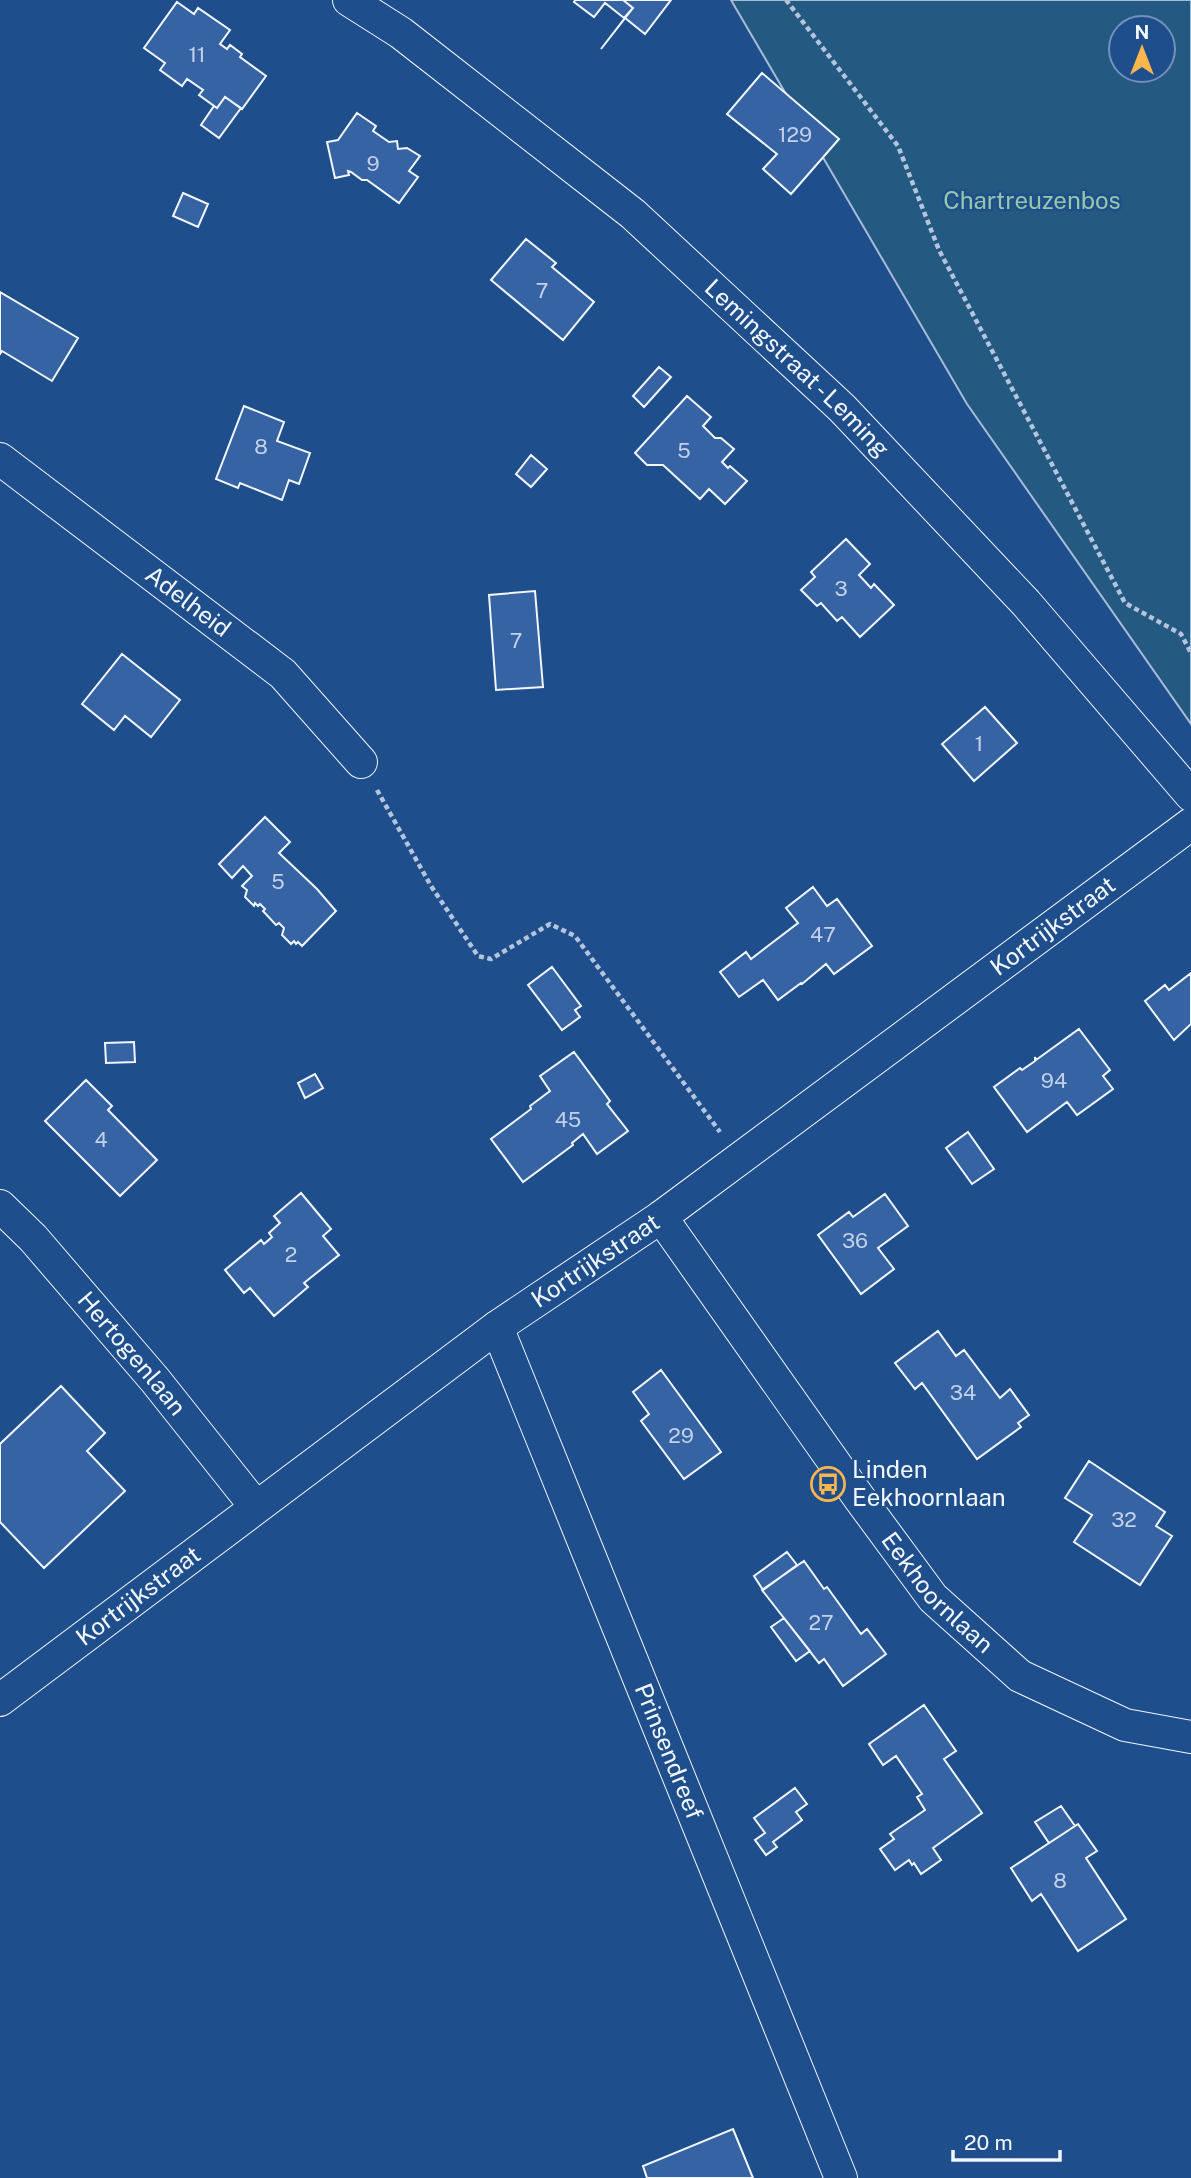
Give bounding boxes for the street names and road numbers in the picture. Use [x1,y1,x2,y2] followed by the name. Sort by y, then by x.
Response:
[700,273,896,462] street label: Lemingstraat - Leming
[140,560,237,642] street label: Adelheid
[985,870,1120,981] street label: Kortrijkstraat
[526,1207,664,1313] street label: Kortrijkstraat
[72,1286,192,1420] street label: Hertogenlaan
[876,1526,999,1658] street label: Eekhoornlaan
[70,1540,205,1651] street label: Kortrijkstraat
[630,1679,710,1823] street label: Prinsendreef

